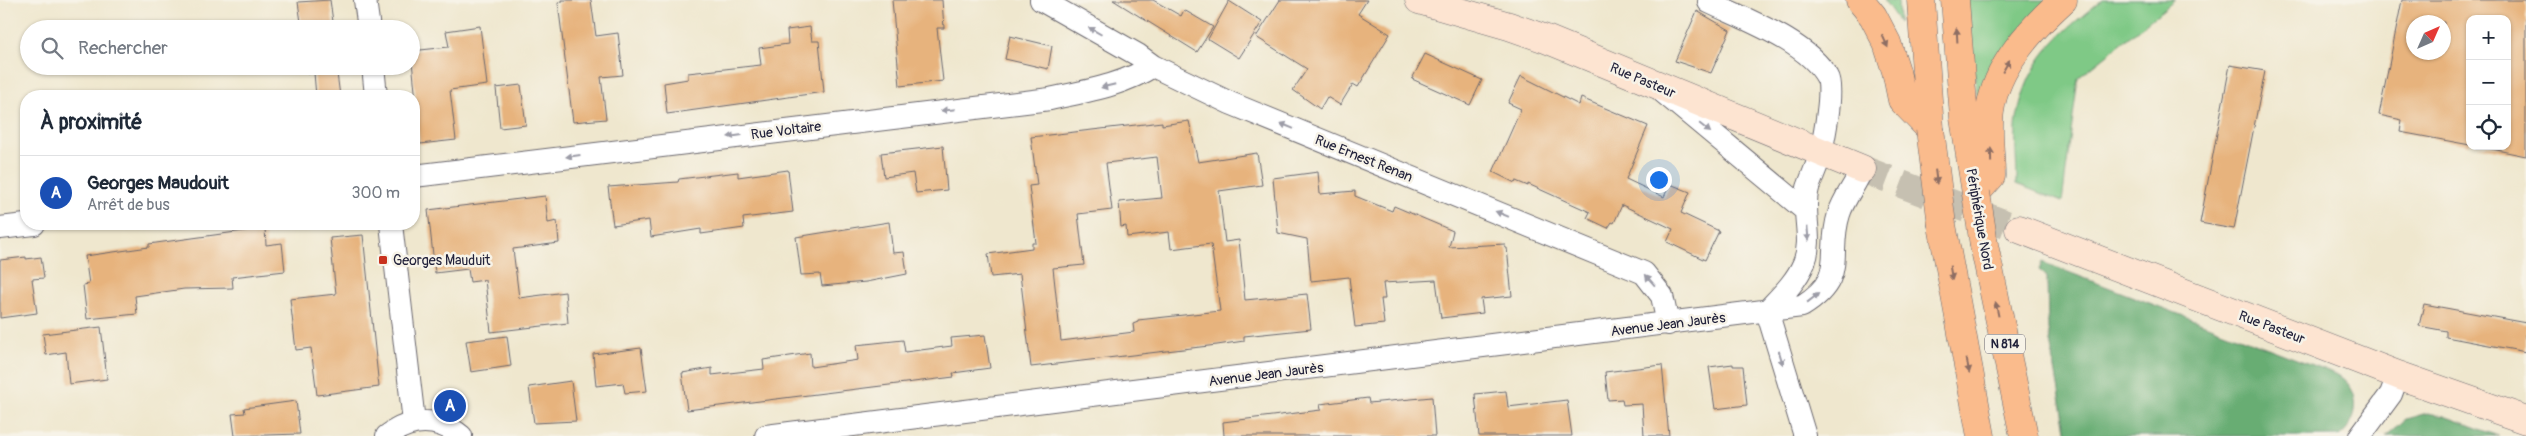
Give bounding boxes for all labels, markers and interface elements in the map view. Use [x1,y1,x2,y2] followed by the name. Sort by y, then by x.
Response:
[2406,15,2451,60] north arrow
[2466,15,2511,150] map controls
[2466,15,2511,60] button: +
[20,20,420,75] search box
[1088,26,1102,35] one-way arrow
[1952,26,1960,42] one-way arrow
[38,34,66,62] icon: search
[1882,34,1890,48] one-way arrow
[78,36,168,60] text: Rechercher
[1607,59,1678,102] street label: Rue Pasteur
[2002,59,2011,72] one-way arrow
[2466,60,2511,105] button: −
[1101,82,1116,90] one-way arrow
[2466,105,2511,150] button: locate
[940,106,956,114] one-way arrow
[40,109,143,136] text: À proximité
[750,118,822,143] street label: Rue Voltaire
[1280,122,1294,130] one-way arrow
[1699,122,1712,133] one-way arrow
[1313,131,1415,186] street label: Rue Ernest Renan
[726,132,742,140] one-way arrow
[1987,147,1995,163] one-way arrow
[565,153,581,161] one-way arrow
[1646,167,1672,193] your location
[1962,167,1997,271] street label: Périphérique Nord
[1932,169,1940,185] one-way arrow
[87,171,229,195] text: Georges Maudouit
[51,183,61,203] text: A
[352,183,400,203] text: 300 m
[87,195,170,215] text: Arrêt de bus
[1495,210,1509,218] one-way arrow
[1804,226,1812,242] one-way arrow
[393,252,491,269] place label: Georges Mauduit
[377,254,389,266] marker: Georges Mauduit
[1947,265,1955,281] one-way arrow
[1644,275,1656,287] one-way arrow
[1806,293,1819,304] one-way arrow
[1993,301,2001,317] one-way arrow
[2236,307,2307,348] street label: Rue Pasteur
[1610,309,1727,340] street label: Avenue Jean Jaurès
[1985,334,2025,354] road number: N 814
[1777,351,1785,366] one-way arrow
[1964,358,1972,374] one-way arrow
[1208,359,1325,390] street label: Avenue Jean Jaurès
[434,387,466,425] pin: A

